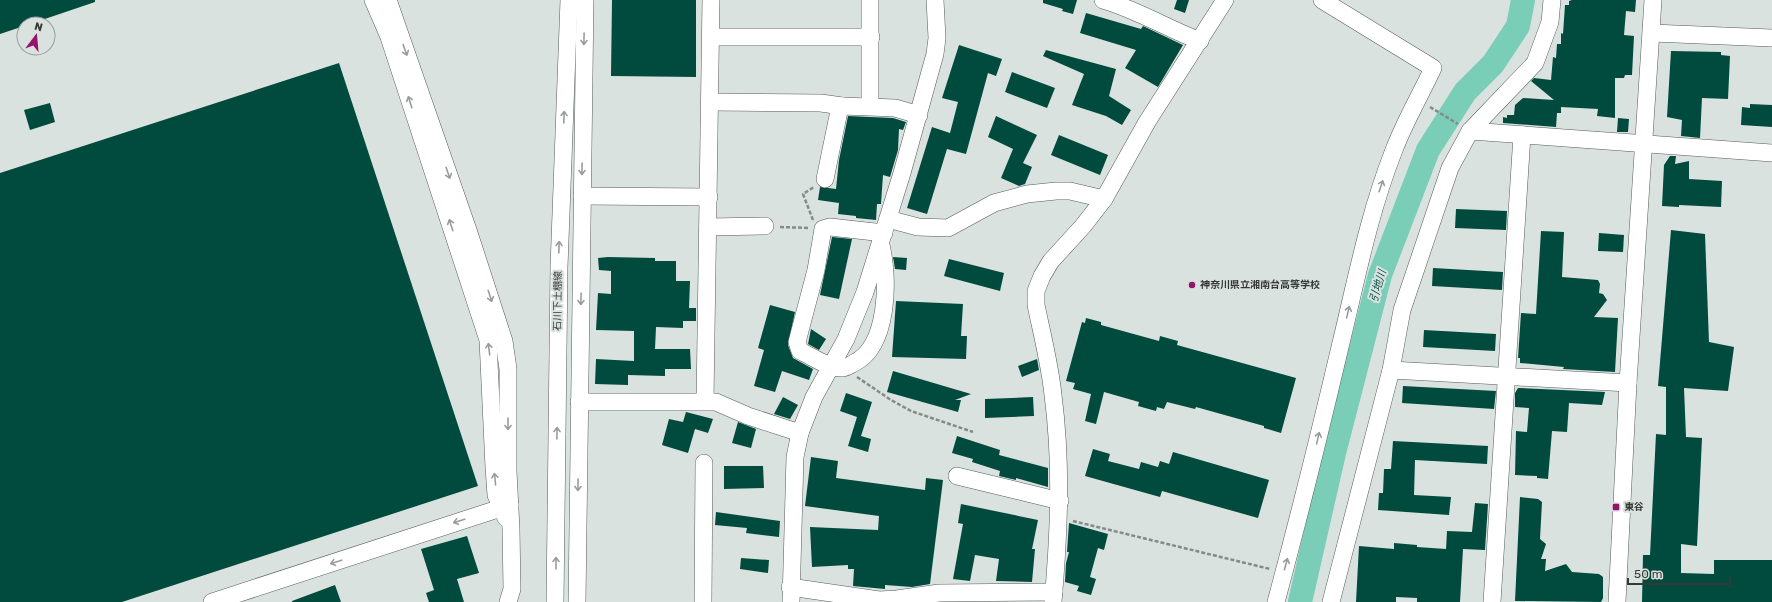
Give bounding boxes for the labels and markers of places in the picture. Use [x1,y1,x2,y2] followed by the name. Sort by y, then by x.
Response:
[1200,279,1320,291] place label: 神奈川県立湘南台高等学校
[1187,280,1197,290] marker: 神奈川県立湘南台高等学校
[1624,501,1644,513] place label: 東谷
[1611,502,1621,512] marker: 東谷

